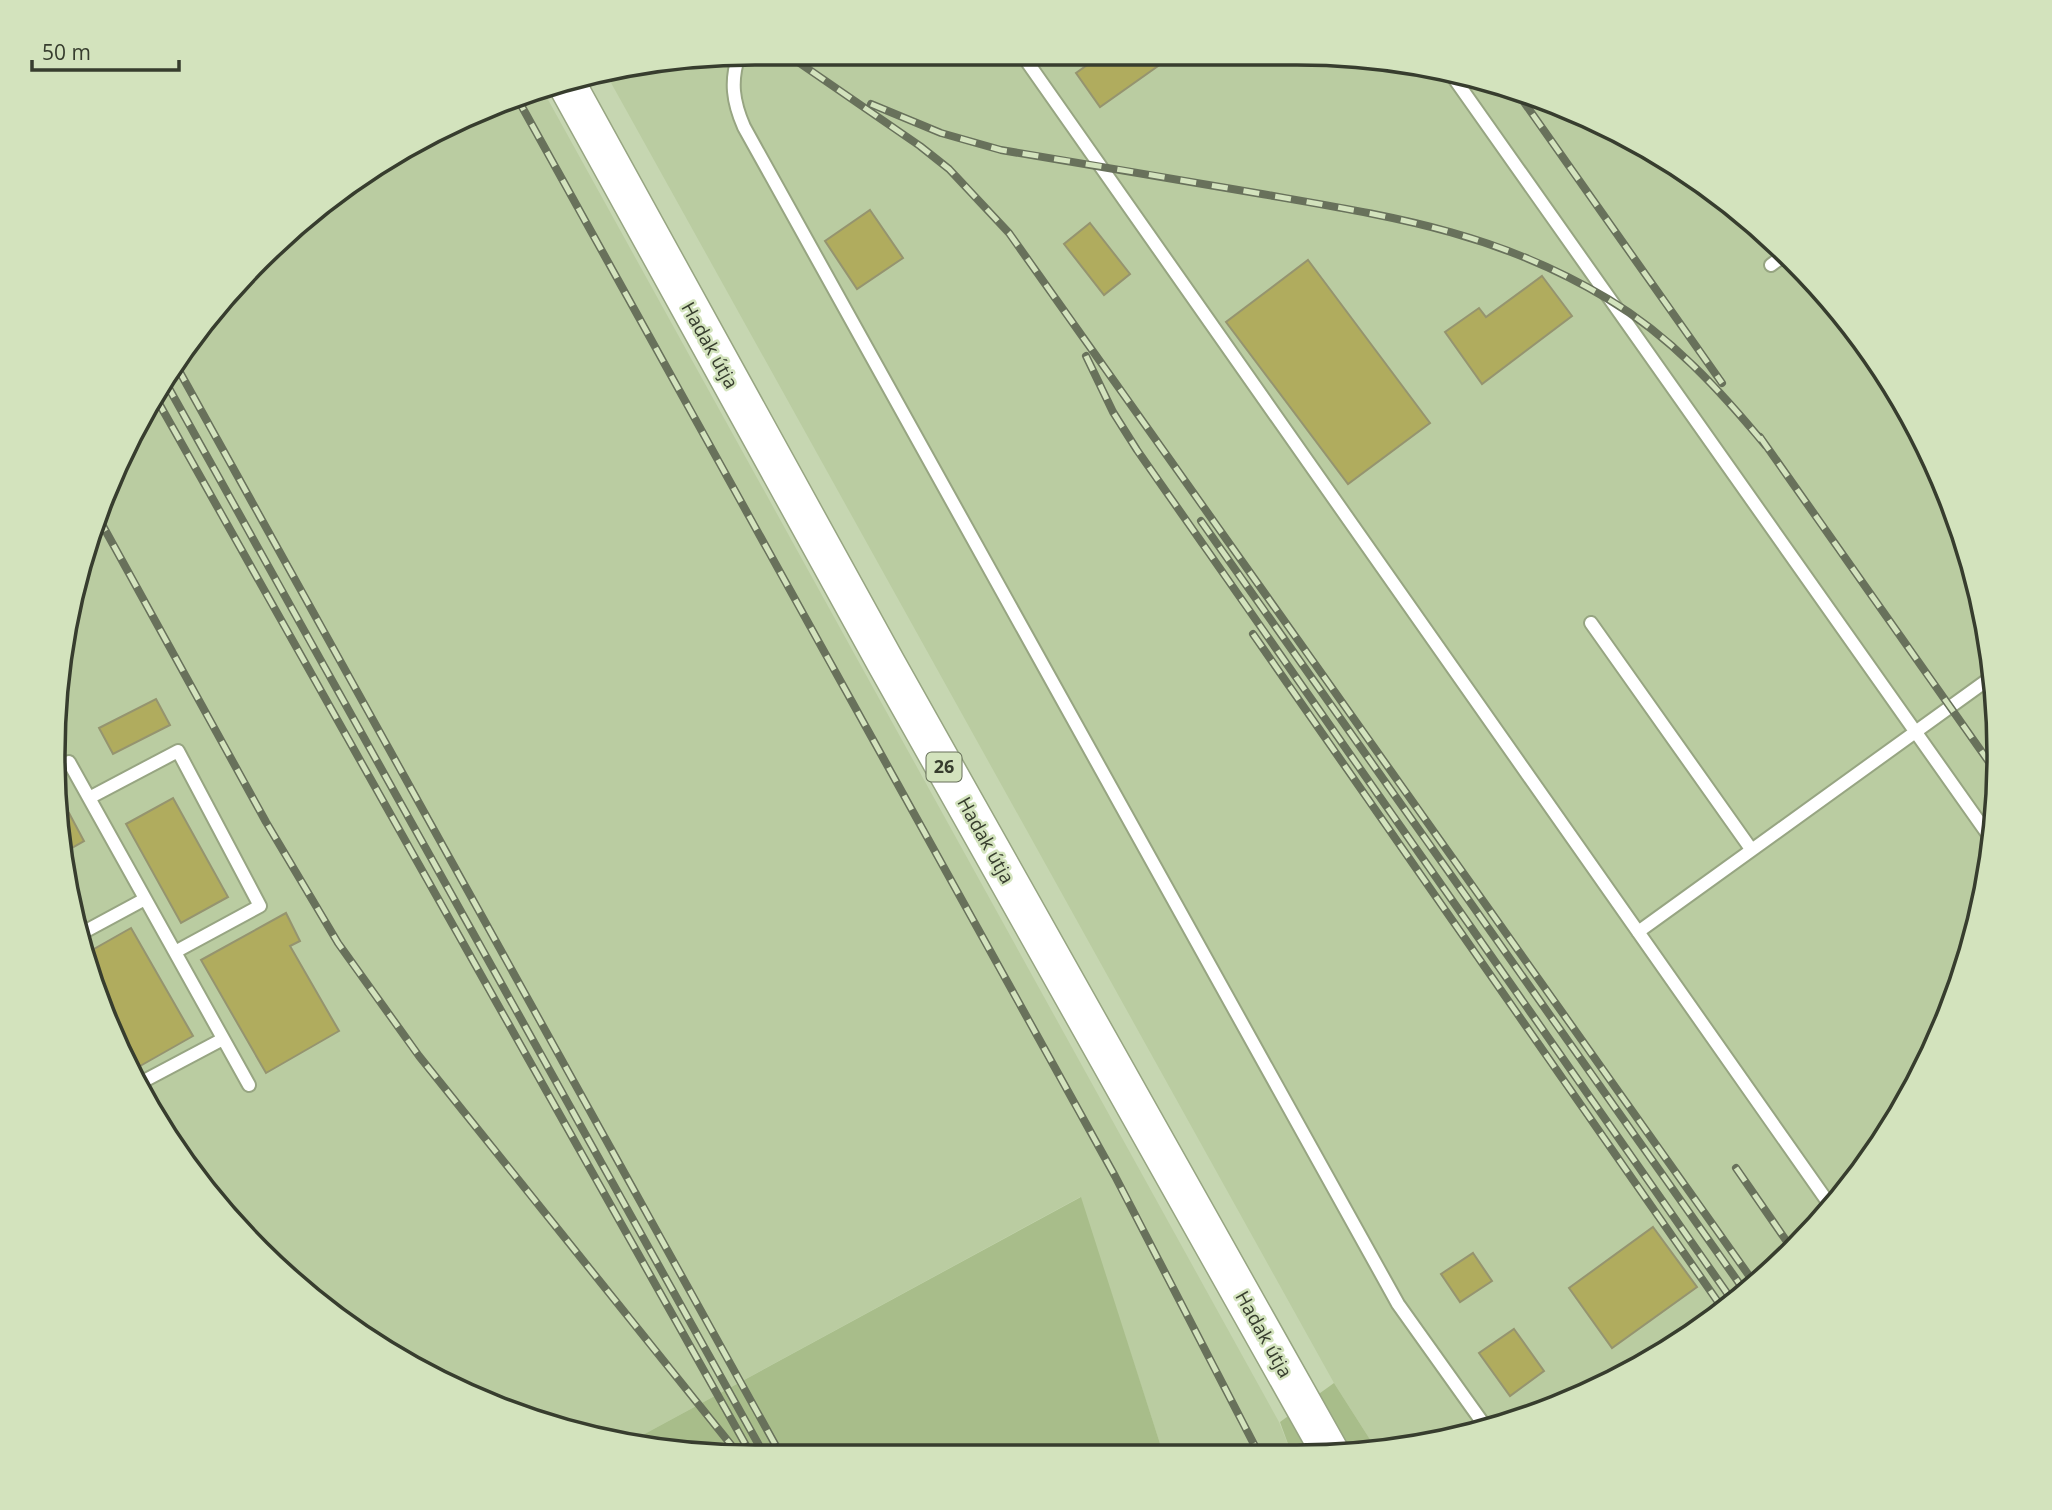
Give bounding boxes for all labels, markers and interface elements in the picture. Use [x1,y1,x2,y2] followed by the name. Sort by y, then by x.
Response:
[32,28,178,72] scale bar
[42,38,91,66] text: 50 m
[675,297,745,393] street label: Hadak útja
[926,752,962,782] road number: 26
[951,792,1021,888] street label: Hadak útja
[1229,1286,1299,1382] street label: Hadak útja

